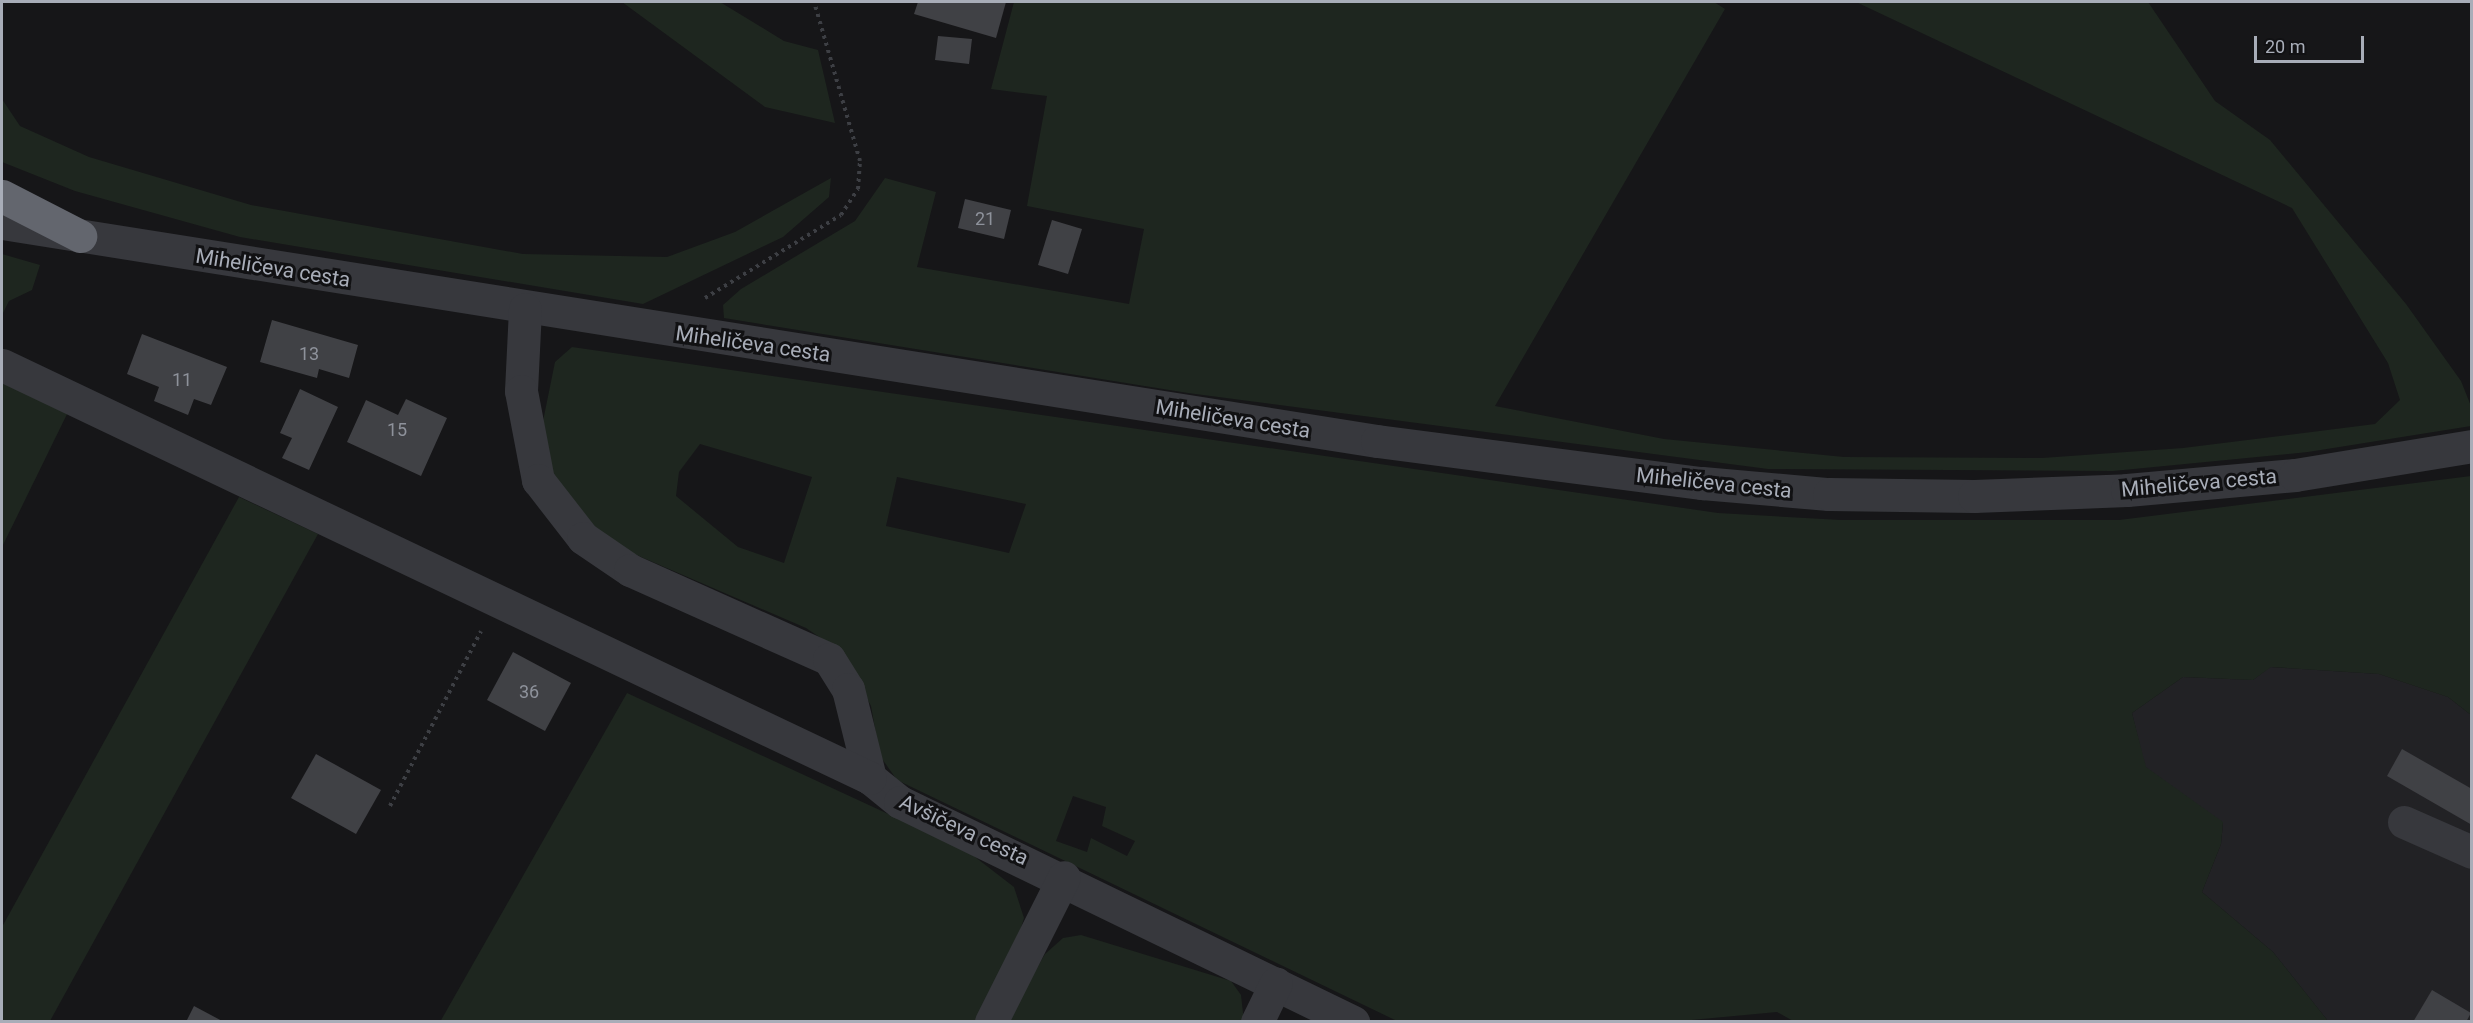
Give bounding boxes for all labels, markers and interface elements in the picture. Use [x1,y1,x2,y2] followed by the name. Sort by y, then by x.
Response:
[2257,24,2366,62] scale bar
[2265,36,2305,57] text: 20 m
[975,208,995,230] house number: 21
[194,243,352,293] street label: Miheličeva cesta
[674,321,832,367] street label: Miheličeva cesta
[299,343,319,365] house number: 13
[172,369,192,391] house number: 11
[1154,394,1312,444] street label: Miheličeva cesta
[387,419,407,441] house number: 15
[1635,462,1793,504] street label: Miheličeva cesta
[2120,464,2278,502] street label: Miheličeva cesta
[519,681,539,703] house number: 36
[896,789,1032,871] street label: Avšičeva cesta

